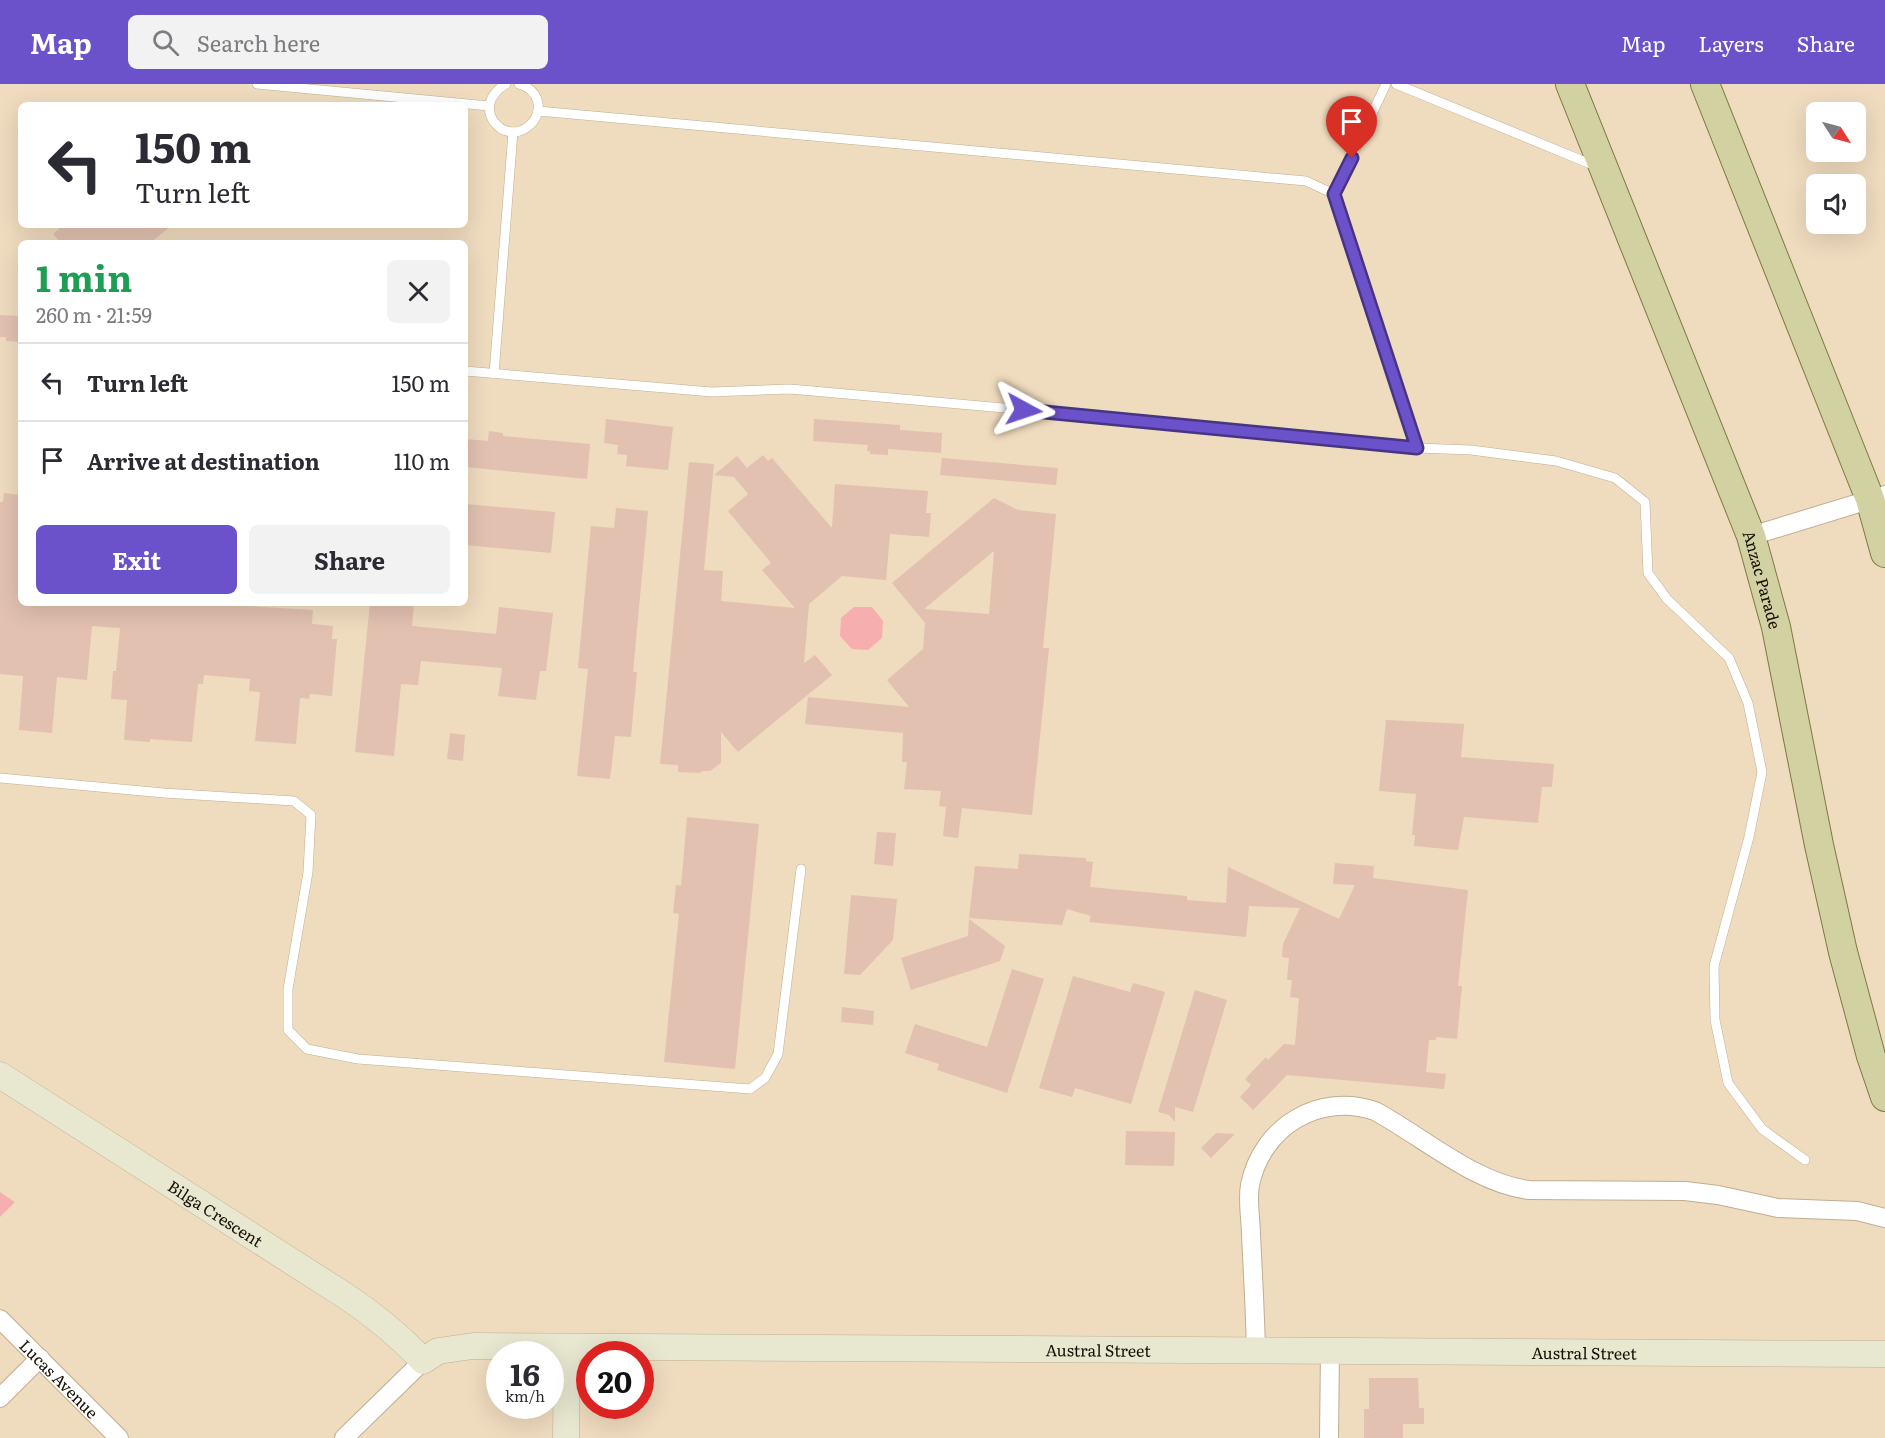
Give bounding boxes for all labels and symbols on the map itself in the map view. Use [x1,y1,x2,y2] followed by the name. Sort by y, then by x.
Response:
[1326,96,1377,158] pin
[1806,102,1866,162] north arrow
[992,378,1056,442] position arrow
[1738,526,1788,632] street label: Anzac Parade
[164,1174,268,1253] street label: Bilga Crescent
[14,1333,104,1423] street label: Lucas Avenue
[1045,1337,1151,1362] street label: Austral Street
[1531,1340,1637,1365] street label: Austral Street
[576,1341,654,1419] speed limit sign: 20

